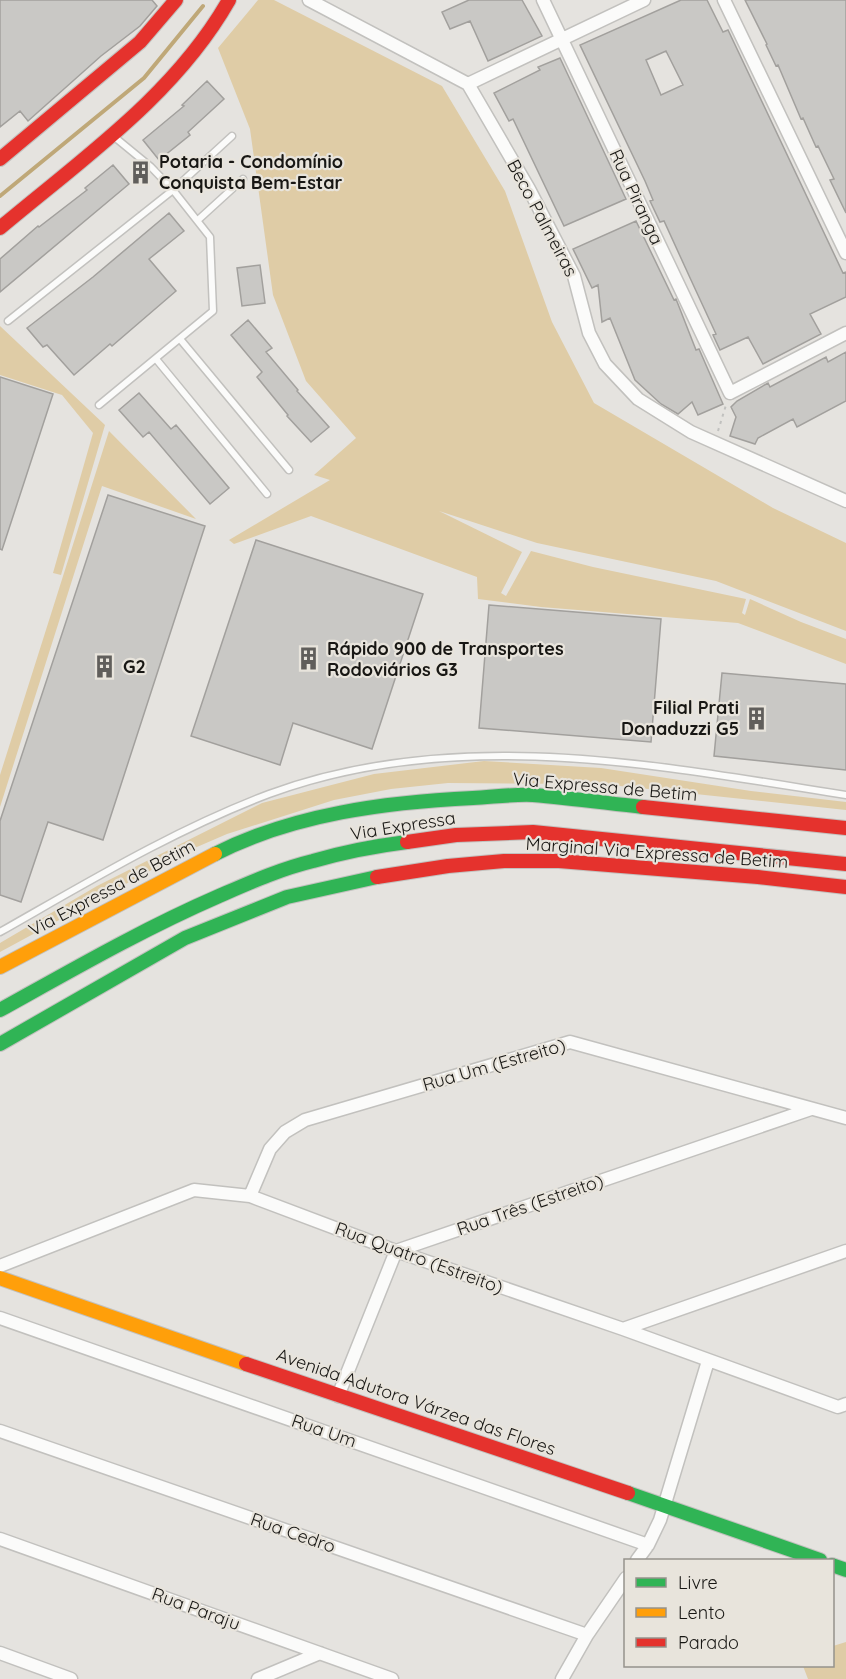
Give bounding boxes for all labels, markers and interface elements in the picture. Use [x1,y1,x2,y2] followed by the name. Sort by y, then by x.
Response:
[604,145,669,248] street label: Rua Piranga
[159,150,343,194] place label: Potaria - Condomínio Conquista Bem-Estar
[502,155,583,280] street label: Beco Palmeiras
[128,159,154,185] building icon: Potaria - Condomínio Conquista Bem-Estar
[327,637,564,681] place label: Rápido 900 de Transportes Rodoviários G3
[296,646,322,672] building icon: Rápido 900 de Transportes Rodoviários G3
[92,654,118,680] building icon: G2
[123,655,146,678] place label: G2
[621,696,739,740] place label: Filial Prati Donaduzzi G5
[744,705,770,731] building icon: Filial Prati Donaduzzi G5
[512,767,698,806] street label: Via Expressa de Betim
[349,806,457,845] street label: Via Expressa
[525,832,789,873] street label: Marginal Via Expressa de Betim
[25,834,199,941] street label: Via Expressa de Betim
[420,1033,568,1096] street label: Rua Um (Estreito)
[454,1169,606,1240] street label: Rua Três (Estreito)
[332,1216,506,1299] street label: Rua Quatro (Estreito)
[274,1343,559,1460] street label: Avenida Adutora Várzea das Flores
[289,1409,360,1452] street label: Rua Um
[248,1507,339,1558] street label: Rua Cedro
[624,1559,834,1667] legend
[678,1571,718,1594] text: Livre
[149,1582,243,1635] street label: Rua Paraju
[678,1601,725,1624] text: Lento
[678,1631,739,1654] text: Parado

